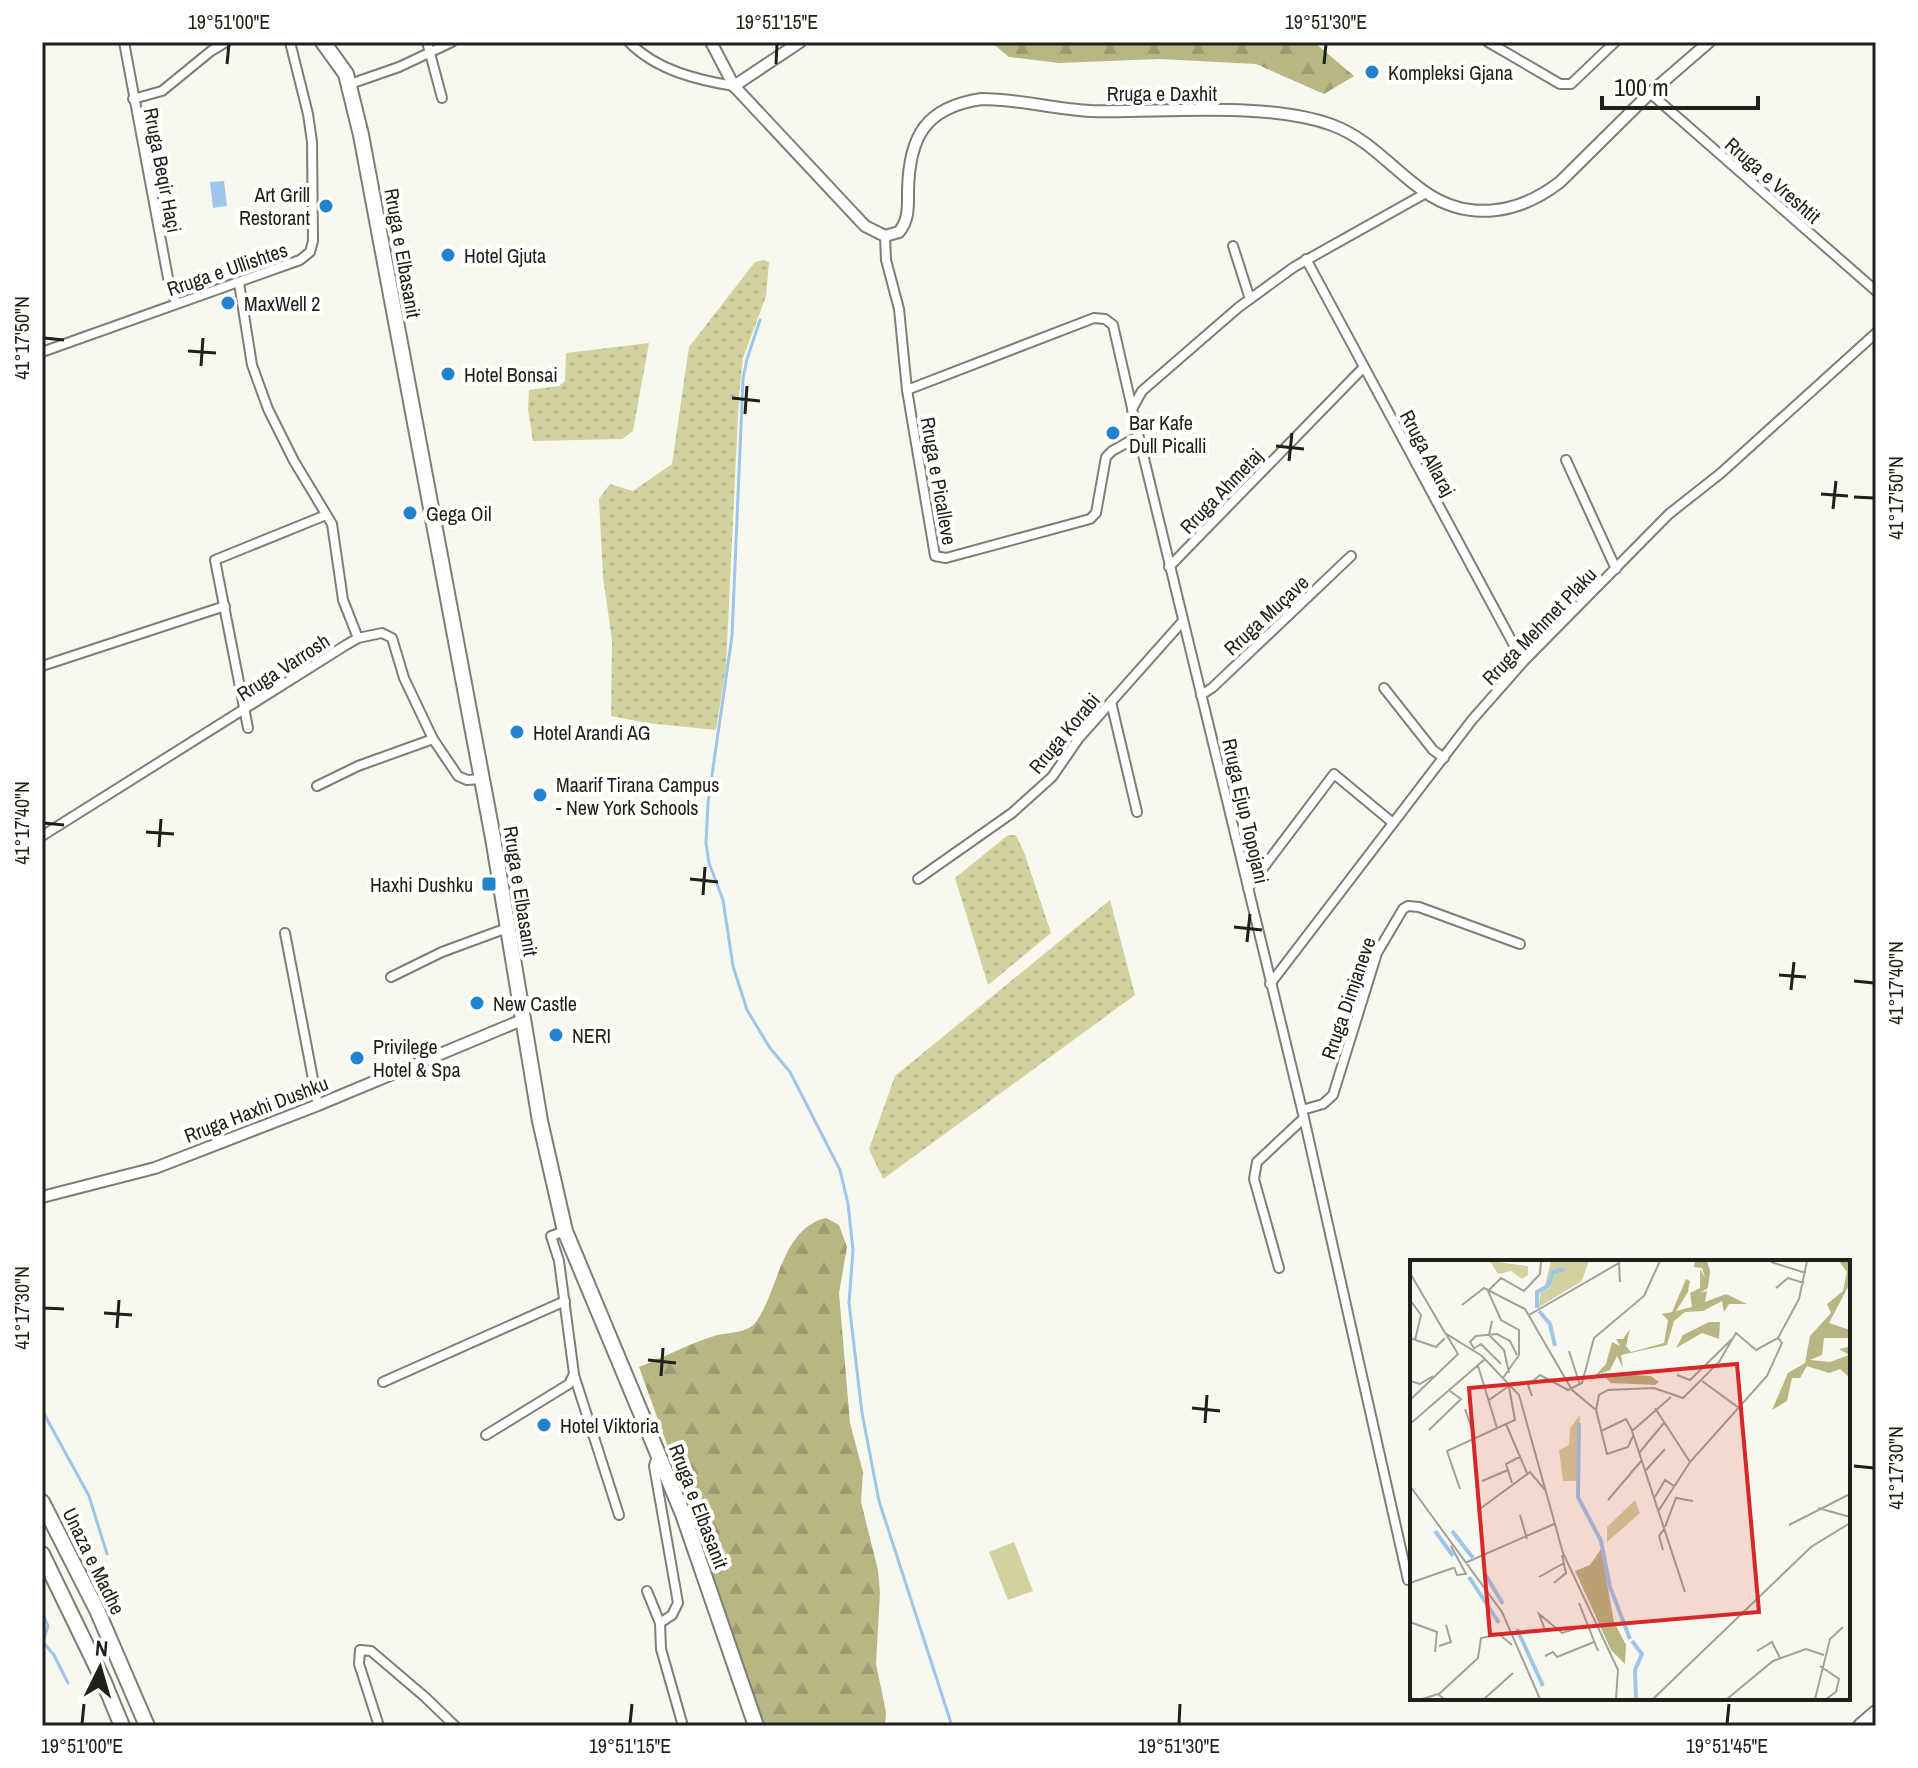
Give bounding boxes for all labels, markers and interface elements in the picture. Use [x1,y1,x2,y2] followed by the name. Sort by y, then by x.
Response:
[188,8,270,35] text: 19°51'00"E
[736,8,818,35] text: 19°51'15"E
[1285,8,1367,35] text: 19°51'30"E
[1388,59,1513,86] place label: Kompleksi Gjana
[1602,60,1758,110] scale bar
[1363,63,1381,81] marker: Kompleksi Gjana
[1614,71,1669,103] text: 100 m
[1107,80,1218,107] street label: Rruga e Daxhit
[138,105,188,235] street label: Rruga Beqir Haçi
[1719,131,1827,229] street label: Rruga e Vreshtit
[239,181,310,231] place label: Art Grill Restorant
[378,186,428,320] street label: Rruga e Elbasanit
[317,197,335,215] marker: Art Grill Restorant
[163,236,291,302] street label: Rruga e Ullishtes
[464,242,546,269] place label: Hotel Gjuta
[439,246,457,264] marker: Hotel Gjuta
[244,290,320,317] place label: MaxWell 2
[219,294,237,312] marker: MaxWell 2
[8,296,35,380] text: 41°17'50"N
[464,361,558,388] place label: Hotel Bonsai
[439,365,457,383] marker: Hotel Bonsai
[1394,405,1462,501] street label: Rruga Allaraj
[1129,409,1206,459] place label: Bar Kafe Dull Picalli
[914,415,964,547] street label: Rruga e Picalleve
[1104,424,1122,442] marker: Bar Kafe Dull Picalli
[1174,443,1268,539] street label: Rruga Ahmetaj
[1882,456,1909,540] text: 41°17'50"N
[426,500,492,527] place label: Gega Oil
[401,504,419,522] marker: Gega Oil
[1476,561,1602,691] street label: Rruga Mehmet Plaku
[1218,569,1314,661] street label: Rruga Muçave
[231,627,335,707] street label: Rruga Varrosh
[1022,687,1106,779] street label: Rruga Korabi
[533,719,651,746] place label: Hotel Arandi AG
[508,723,526,741] marker: Hotel Arandi AG
[1216,736,1276,886] street label: Rruga Ejup Topojani
[556,771,719,821] place label: Maarif Tirana Campus - New York Schools
[8,781,35,865] text: 41°17'40"N
[531,786,549,804] marker: Maarif Tirana Campus - New York Schools
[497,824,545,958] street label: Rruga e Elbasanit
[370,871,473,898] place label: Haxhi Dushku
[480,875,498,893] marker: Haxhi Dushku
[1314,933,1382,1063] street label: Rruga Dimjaneve
[1882,941,1909,1025] text: 41°17'40"N
[493,990,577,1017] place label: New Castle
[468,994,486,1012] marker: New Castle
[572,1022,611,1049] place label: NERI
[547,1026,565,1044] marker: NERI
[373,1033,461,1083] place label: Privilege Hotel & Spa
[348,1049,366,1067] marker: Privilege Hotel & Spa
[180,1069,332,1149] street label: Rruga Haxhi Dushku
[1410,1260,1850,1700] inset map
[8,1266,35,1350] text: 41°17'30"N
[560,1412,659,1439] place label: Hotel Viktoria
[535,1416,553,1434] marker: Hotel Viktoria
[1882,1426,1909,1510] text: 41°17'30"N
[663,1440,735,1573] street label: Rruga e Elbasanit
[56,1503,132,1619] street label: Unaza e Madhe
[60,1628,140,1708] north arrow
[94,1633,110,1664] text: N
[41,1732,123,1759] text: 19°51'00"E
[589,1732,671,1759] text: 19°51'15"E
[1138,1732,1220,1759] text: 19°51'30"E
[1686,1732,1768,1759] text: 19°51'45"E

